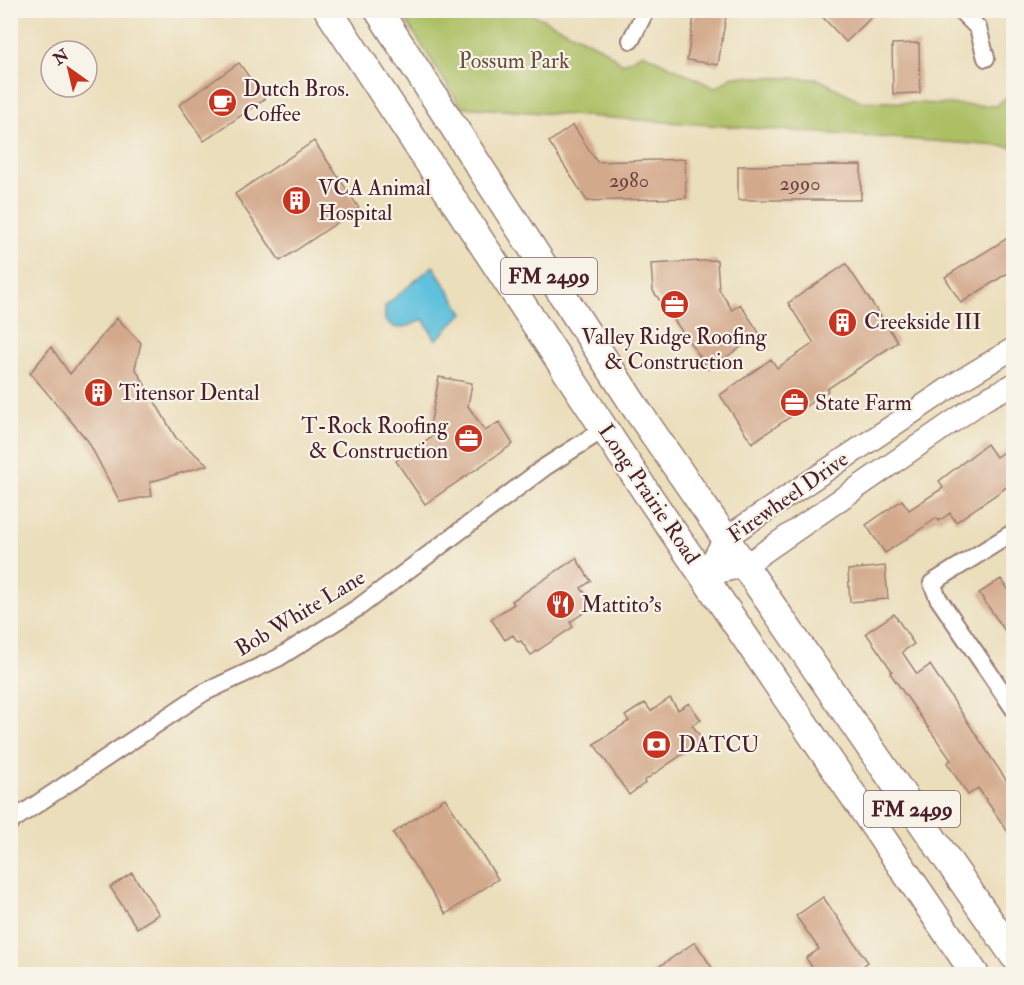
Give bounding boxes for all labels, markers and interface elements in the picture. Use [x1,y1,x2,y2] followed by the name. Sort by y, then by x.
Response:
[39,39,99,99] north arrow
[49,45,73,70] text: N
[458,47,570,75] park label: Possum Park
[243,75,349,128] place label: Dutch Bros. Coffee
[206,86,238,118] cafe icon: Dutch Bros. Coffee
[609,168,649,193] house number: 2980
[780,171,820,196] house number: 2990
[318,174,431,228] place label: VCA Animal Hospital
[281,185,313,217] building icon: VCA Animal Hospital
[501,258,597,294] road number: FM 2499
[658,289,690,321] office icon: Valley Ridge Roofing & Construction
[827,306,859,338] building icon: Creekside III
[864,308,981,336] place label: Creekside III
[581,323,768,376] place label: Valley Ridge Roofing & Construction
[82,377,114,409] building icon: Titensor Dental
[119,379,260,407] place label: Titensor Dental
[778,387,810,419] office icon: State Farm
[815,389,912,417] place label: State Farm
[301,412,449,465] place label: T-Rock Roofing & Construction
[592,419,706,570] street label: Long Prairie Road
[453,423,485,455] office icon: T-Rock Roofing & Construction
[722,445,854,549] street label: Firewheel Drive
[230,563,370,663] street label: Bob White Lane
[544,589,576,621] restaurant icon: Mattito's
[581,591,662,619] place label: Mattito's
[641,729,673,761] bank icon: DATCU
[678,731,760,759] place label: DATCU
[864,791,960,827] road number: FM 2499

